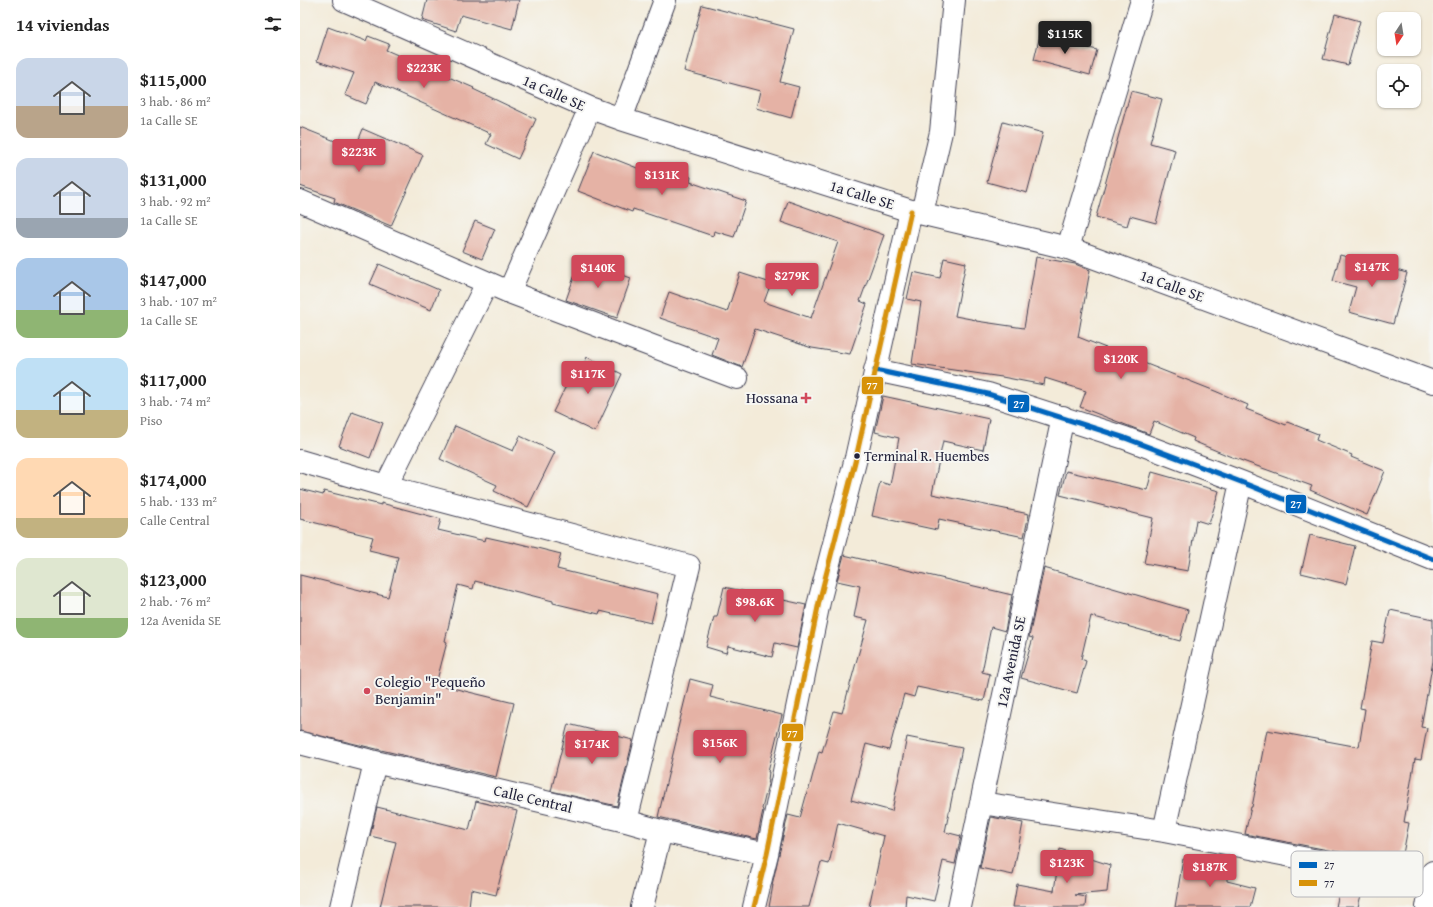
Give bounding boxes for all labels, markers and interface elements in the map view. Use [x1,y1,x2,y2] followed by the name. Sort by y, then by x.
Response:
[16,12,110,37] text: 14 viviendas
[1377,12,1421,56] north arrow
[1377,12,1421,108] map controls
[262,13,284,35] icon: filters
[1037,21,1093,55] pin: $115K
[1047,24,1083,43] text: $115K
[396,55,452,89] pin: $223K
[406,58,442,77] text: $223K
[1377,64,1421,108] button: locate
[140,67,206,92] text: $115,000
[520,69,589,116] street label: 1a Calle SE
[48,74,96,122] icon: home
[140,92,211,111] text: 3 hab. · 86 m²
[140,111,198,130] text: 1a Calle SE
[331,139,387,173] pin: $223K
[341,142,377,161] text: $223K
[634,162,690,196] pin: $131K
[644,165,680,184] text: $131K
[140,167,206,192] text: $131,000
[48,174,96,222] icon: home
[827,175,897,214] street label: 1a Calle SE
[140,192,211,211] text: 3 hab. · 92 m²
[140,211,198,230] text: 1a Calle SE
[1344,254,1400,288] pin: $147K
[570,255,626,289] pin: $140K
[1354,257,1390,276] text: $147K
[580,258,616,277] text: $140K
[764,263,820,297] pin: $279K
[1137,264,1207,307] street label: 1a Calle SE
[774,266,810,285] text: $279K
[140,267,206,292] text: $147,000
[48,274,96,322] icon: home
[140,292,217,311] text: 3 hab. · 107 m²
[140,311,198,330] text: 1a Calle SE
[1093,346,1149,380] pin: $120K
[1103,349,1139,368] text: $120K
[560,361,616,395] pin: $117K
[570,364,606,383] text: $117K
[140,367,206,392] text: $117,000
[48,374,96,422] icon: home
[861,376,884,395] line badge: 77
[866,377,878,393] text: 77
[746,387,798,408] place label: Hossana
[140,392,211,411] text: 3 hab. · 74 m²
[801,393,811,403] marker: Hossana
[1007,394,1030,413] line badge: 27
[1013,396,1025,412] text: 27
[140,411,162,430] text: Piso
[864,446,989,466] place label: Terminal R. Huembes
[852,451,862,461] marker: Terminal R. Huembes
[140,467,206,492] text: $174,000
[48,474,96,522] icon: home
[140,492,217,511] text: 5 hab. · 133 m²
[1285,494,1307,514] line badge: 27
[1290,496,1302,512] text: 27
[140,511,210,530] text: Calle Central
[140,567,206,592] text: $123,000
[48,574,96,622] icon: home
[722,589,788,623] pin: $98.6K
[140,592,211,611] text: 2 hab. · 76 m²
[736,592,774,611] text: $98.6K
[140,611,221,630] text: 12a Avenida SE
[991,614,1031,710] street label: 12a Avenida SE
[375,671,486,709] place label: Colegio "Pequeño Benjamin"
[362,686,372,696] marker: Colegio "Pequeño Benjamin"
[781,723,804,742] line badge: 77
[786,725,798,741] text: 77
[692,730,748,764] pin: $156K
[564,731,620,765] pin: $174K
[702,733,738,752] text: $156K
[574,734,610,753] text: $174K
[492,779,575,818] street label: Calle Central
[1039,850,1095,884] pin: $123K
[1291,851,1423,897] legend
[1049,853,1085,872] text: $123K
[1182,854,1238,888] pin: $187K
[1192,857,1228,876] text: $187K
[1324,857,1335,873] text: 27
[1324,875,1335,891] text: 77

